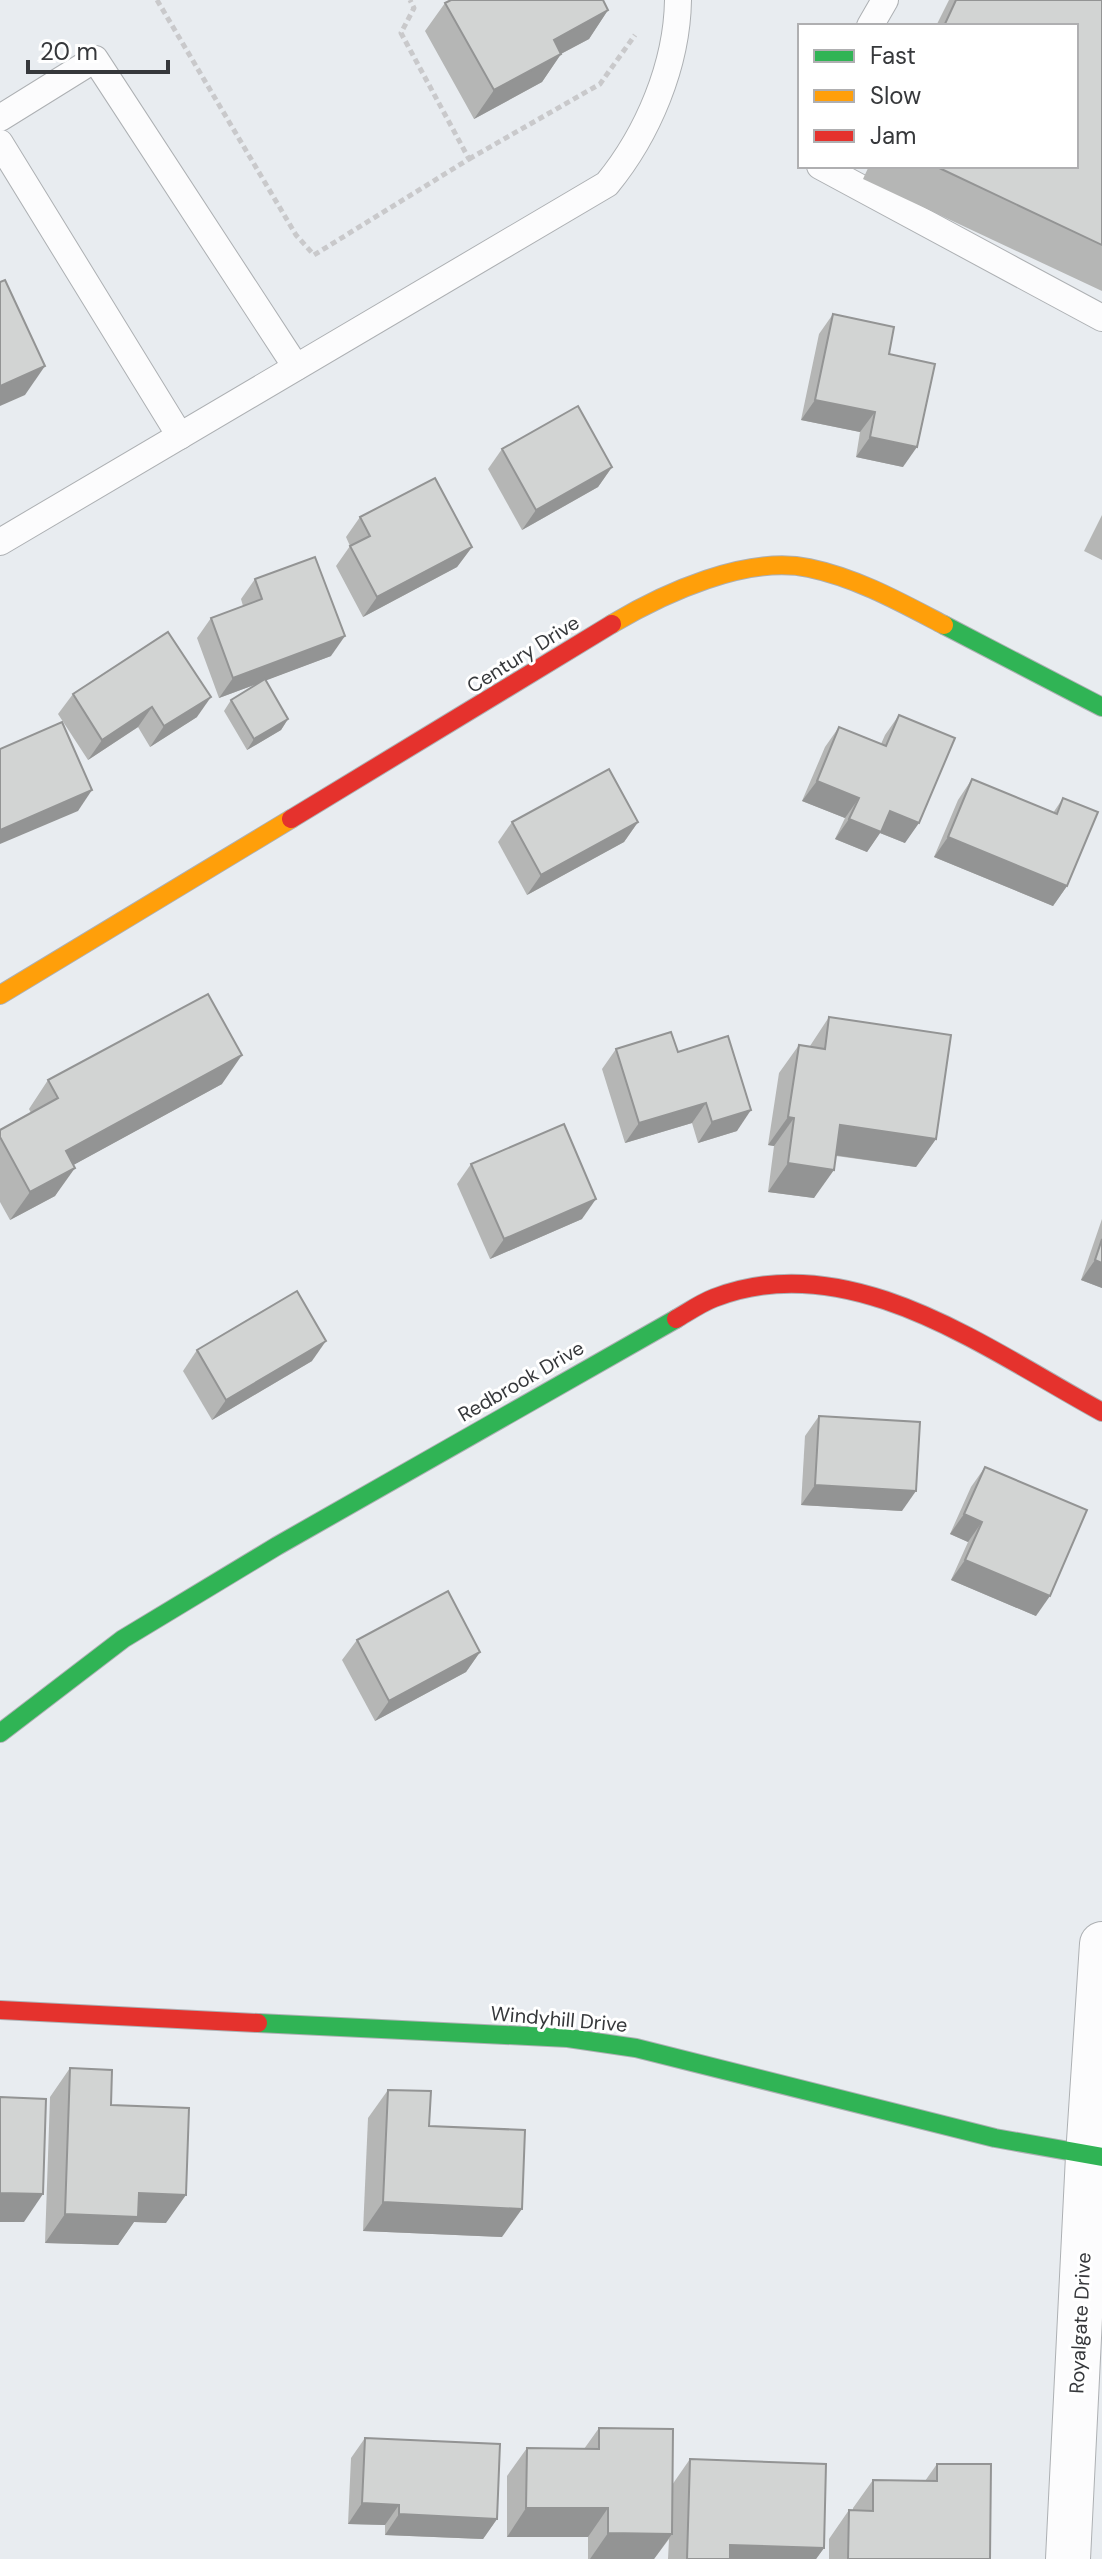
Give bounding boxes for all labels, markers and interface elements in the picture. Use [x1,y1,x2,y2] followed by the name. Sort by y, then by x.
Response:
[28,24,168,74] scale bar
[798,24,1078,168] legend
[40,36,98,67] text: 20 m
[870,40,916,71] text: Fast
[870,80,921,111] text: Slow
[870,120,916,151] text: Jam
[462,609,584,699] street label: Century Drive
[453,1334,589,1428] street label: Redbrook Drive
[490,2000,628,2038] street label: Windyhill Drive
[1063,2252,1097,2394] street label: Royalgate Drive

